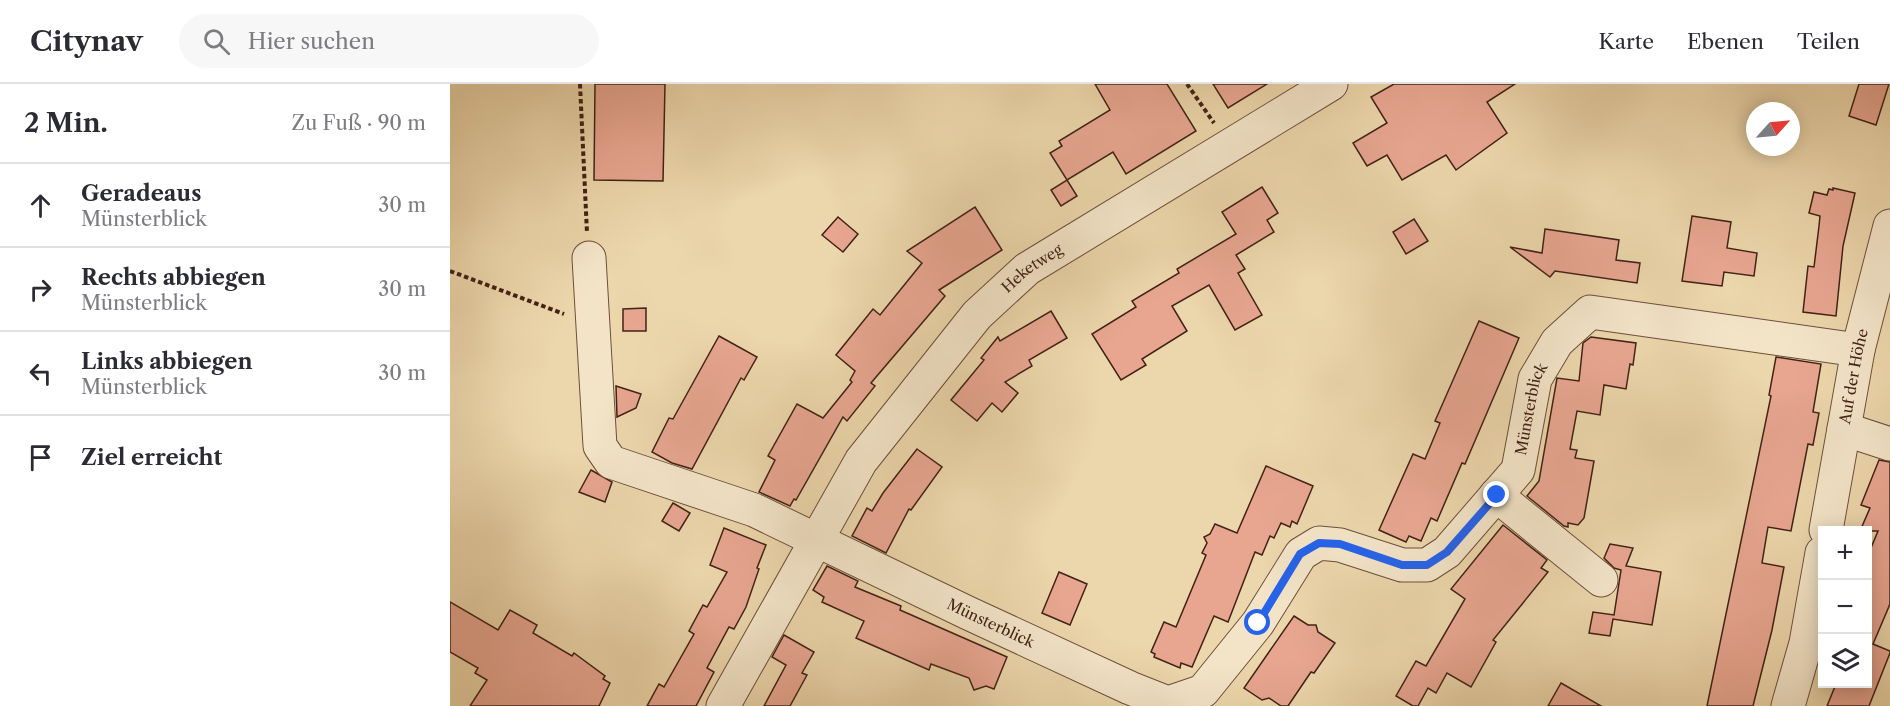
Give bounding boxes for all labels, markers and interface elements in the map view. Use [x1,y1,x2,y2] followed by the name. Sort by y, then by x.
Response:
[179,14,599,68] search box
[30,24,143,58] text: Citynav
[200,25,233,58] icon: search
[248,28,375,55] text: Hier suchen
[1599,29,1654,54] text: Karte
[1687,29,1764,54] text: Ebenen
[1797,29,1860,54] text: Teilen
[1746,102,1800,156] north arrow
[24,107,108,139] text: 2 Min.
[292,111,426,135] text: Zu Fuß · 90 m
[81,180,201,207] text: Geradeaus
[24,189,57,222] icon: ahead
[378,193,426,217] text: 30 m
[81,207,207,231] text: Münsterblick
[997,240,1066,297] street label: Heketweg
[81,264,266,291] text: Rechts abbiegen
[24,273,57,306] icon: right
[378,277,426,301] text: 30 m
[81,291,207,315] text: Münsterblick
[1835,327,1872,427] street label: Auf der Höhe
[81,348,253,375] text: Links abbiegen
[24,357,57,390] icon: left
[1511,358,1552,457] street label: Münsterblick
[378,361,426,385] text: 30 m
[81,375,207,399] text: Münsterblick
[24,441,57,474] icon: arrive
[81,444,222,471] text: Ziel erreicht
[1483,481,1509,507] route end
[1818,526,1872,688] map controls
[1818,526,1872,580] button: +
[1818,580,1872,634] button: −
[944,594,1039,652] street label: Münsterblick
[1244,609,1270,635] route start
[1818,634,1872,688] button: layers

